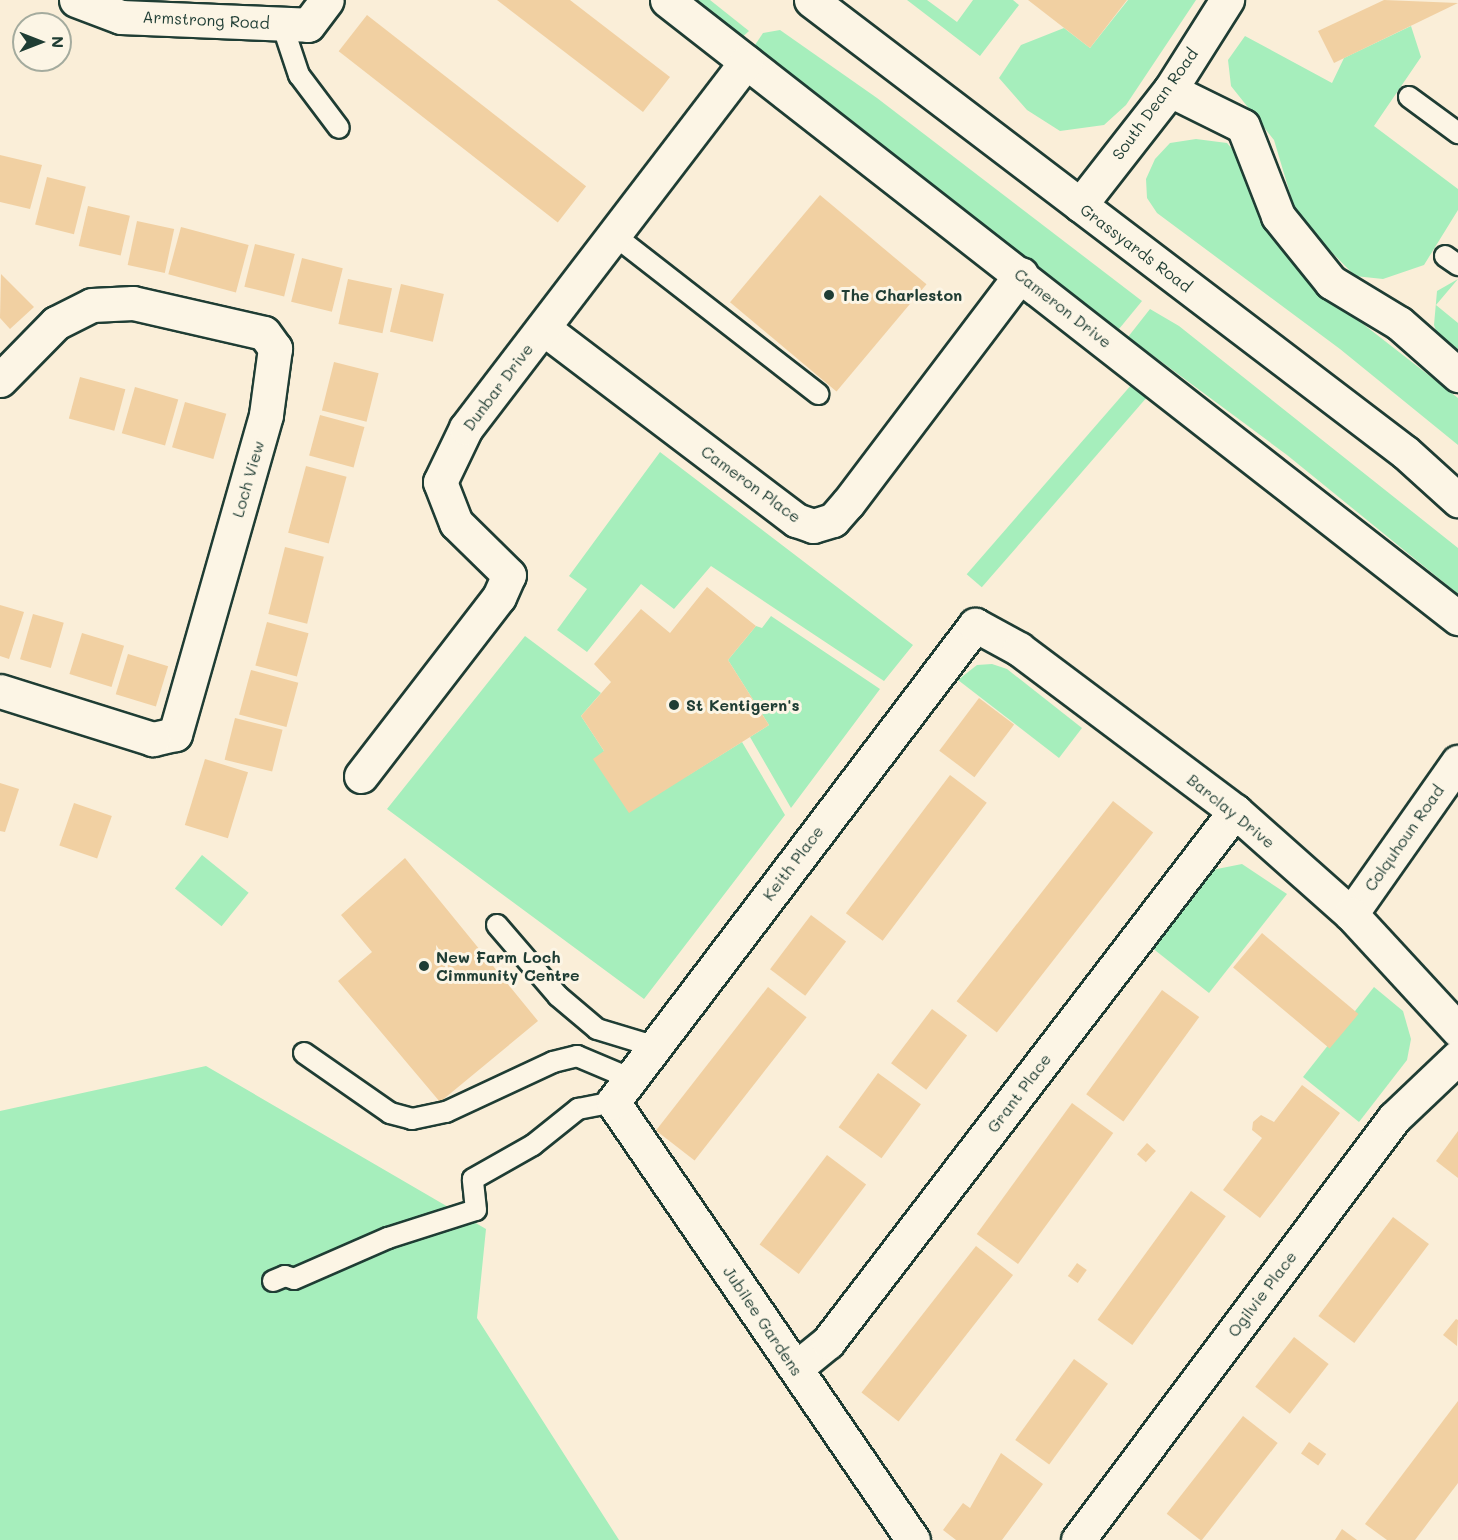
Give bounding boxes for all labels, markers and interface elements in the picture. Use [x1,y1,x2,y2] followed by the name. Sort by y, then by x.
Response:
[142,7,270,33] street label: Armstrong Road
[12,12,72,72] north arrow
[48,36,69,48] text: N
[1108,45,1202,163] street label: South Dean Road
[1076,200,1196,296] street label: Grassyards Road
[1011,264,1115,352] street label: Cameron Drive
[841,285,962,305] place label: The Charleston
[822,288,836,302] marker: The Charleston
[459,340,537,434] street label: Dunbar Drive
[228,438,268,520] street label: Loch View
[697,441,805,527] street label: Cameron Place
[686,695,800,715] place label: St Kentigern's
[667,698,681,712] marker: St Kentigern's
[1183,770,1279,852] street label: Barclay Drive
[1360,781,1448,895] street label: Colquhoun Road
[759,822,827,904] street label: Keith Place
[436,947,580,985] place label: New Farm Loch Cimmunity Centre
[417,959,431,973] marker: New Farm Loch Cimmunity Centre
[983,1050,1055,1136] street label: Grant Place
[1224,1247,1300,1341] street label: Ogilvie Place
[719,1263,807,1379] street label: Jubilee Gardens

